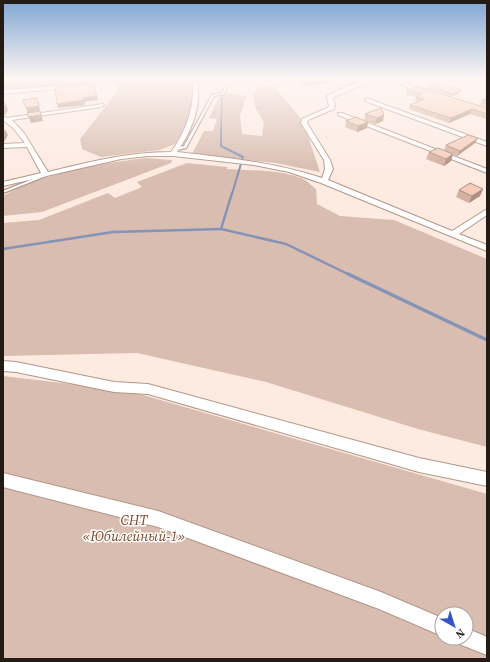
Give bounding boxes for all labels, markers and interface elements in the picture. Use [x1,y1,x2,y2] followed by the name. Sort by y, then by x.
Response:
[83,510,185,546] park label: СНТ «Юбилейный-1»
[434,606,474,646] north arrow
[452,625,468,642] text: N

